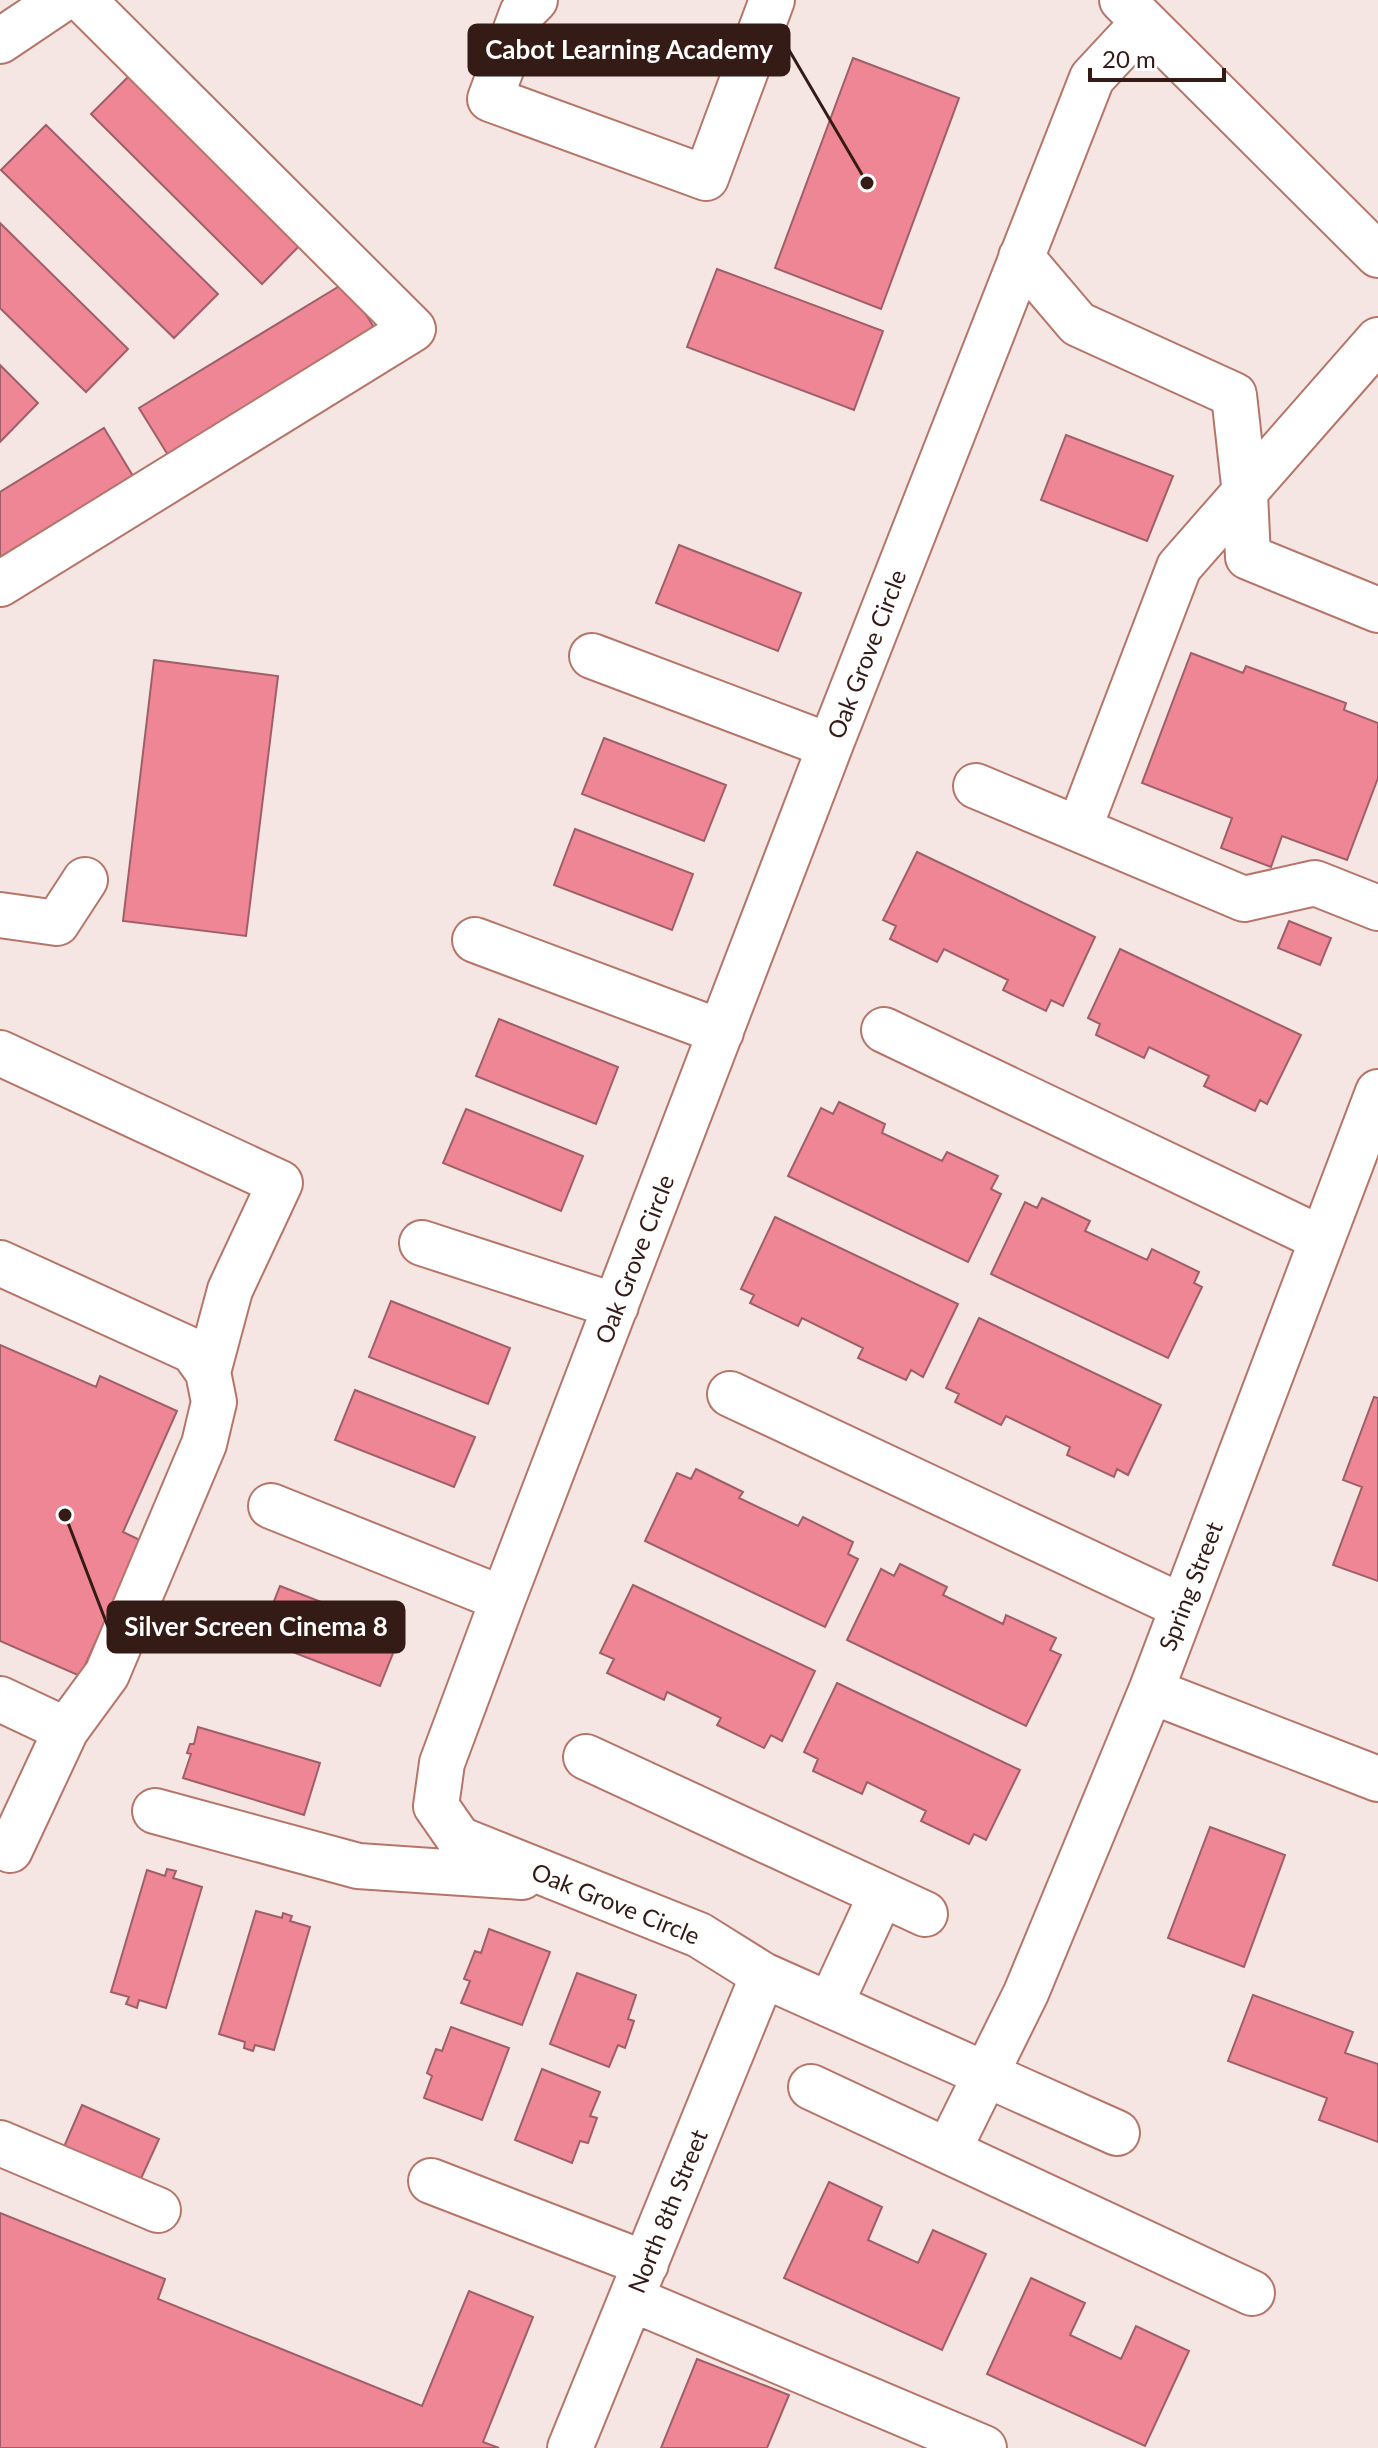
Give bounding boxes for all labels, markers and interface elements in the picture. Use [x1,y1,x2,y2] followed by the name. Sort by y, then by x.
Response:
[469,25,789,75] callout: Cabot Learning Academy
[1090,32,1224,82] scale bar
[485,33,773,65] text: Cabot Learning Academy
[1102,44,1156,73] text: 20 m
[820,565,912,743] street label: Oak Grove Circle
[588,1170,680,1348] street label: Oak Grove Circle
[1152,1517,1228,1655] street label: Spring Street
[108,1602,404,1652] callout: Silver Screen Cinema 8
[124,1610,388,1642] text: Silver Screen Cinema 8
[528,1856,704,1950] street label: Oak Grove Circle
[621,2125,713,2297] street label: North 8th Street

